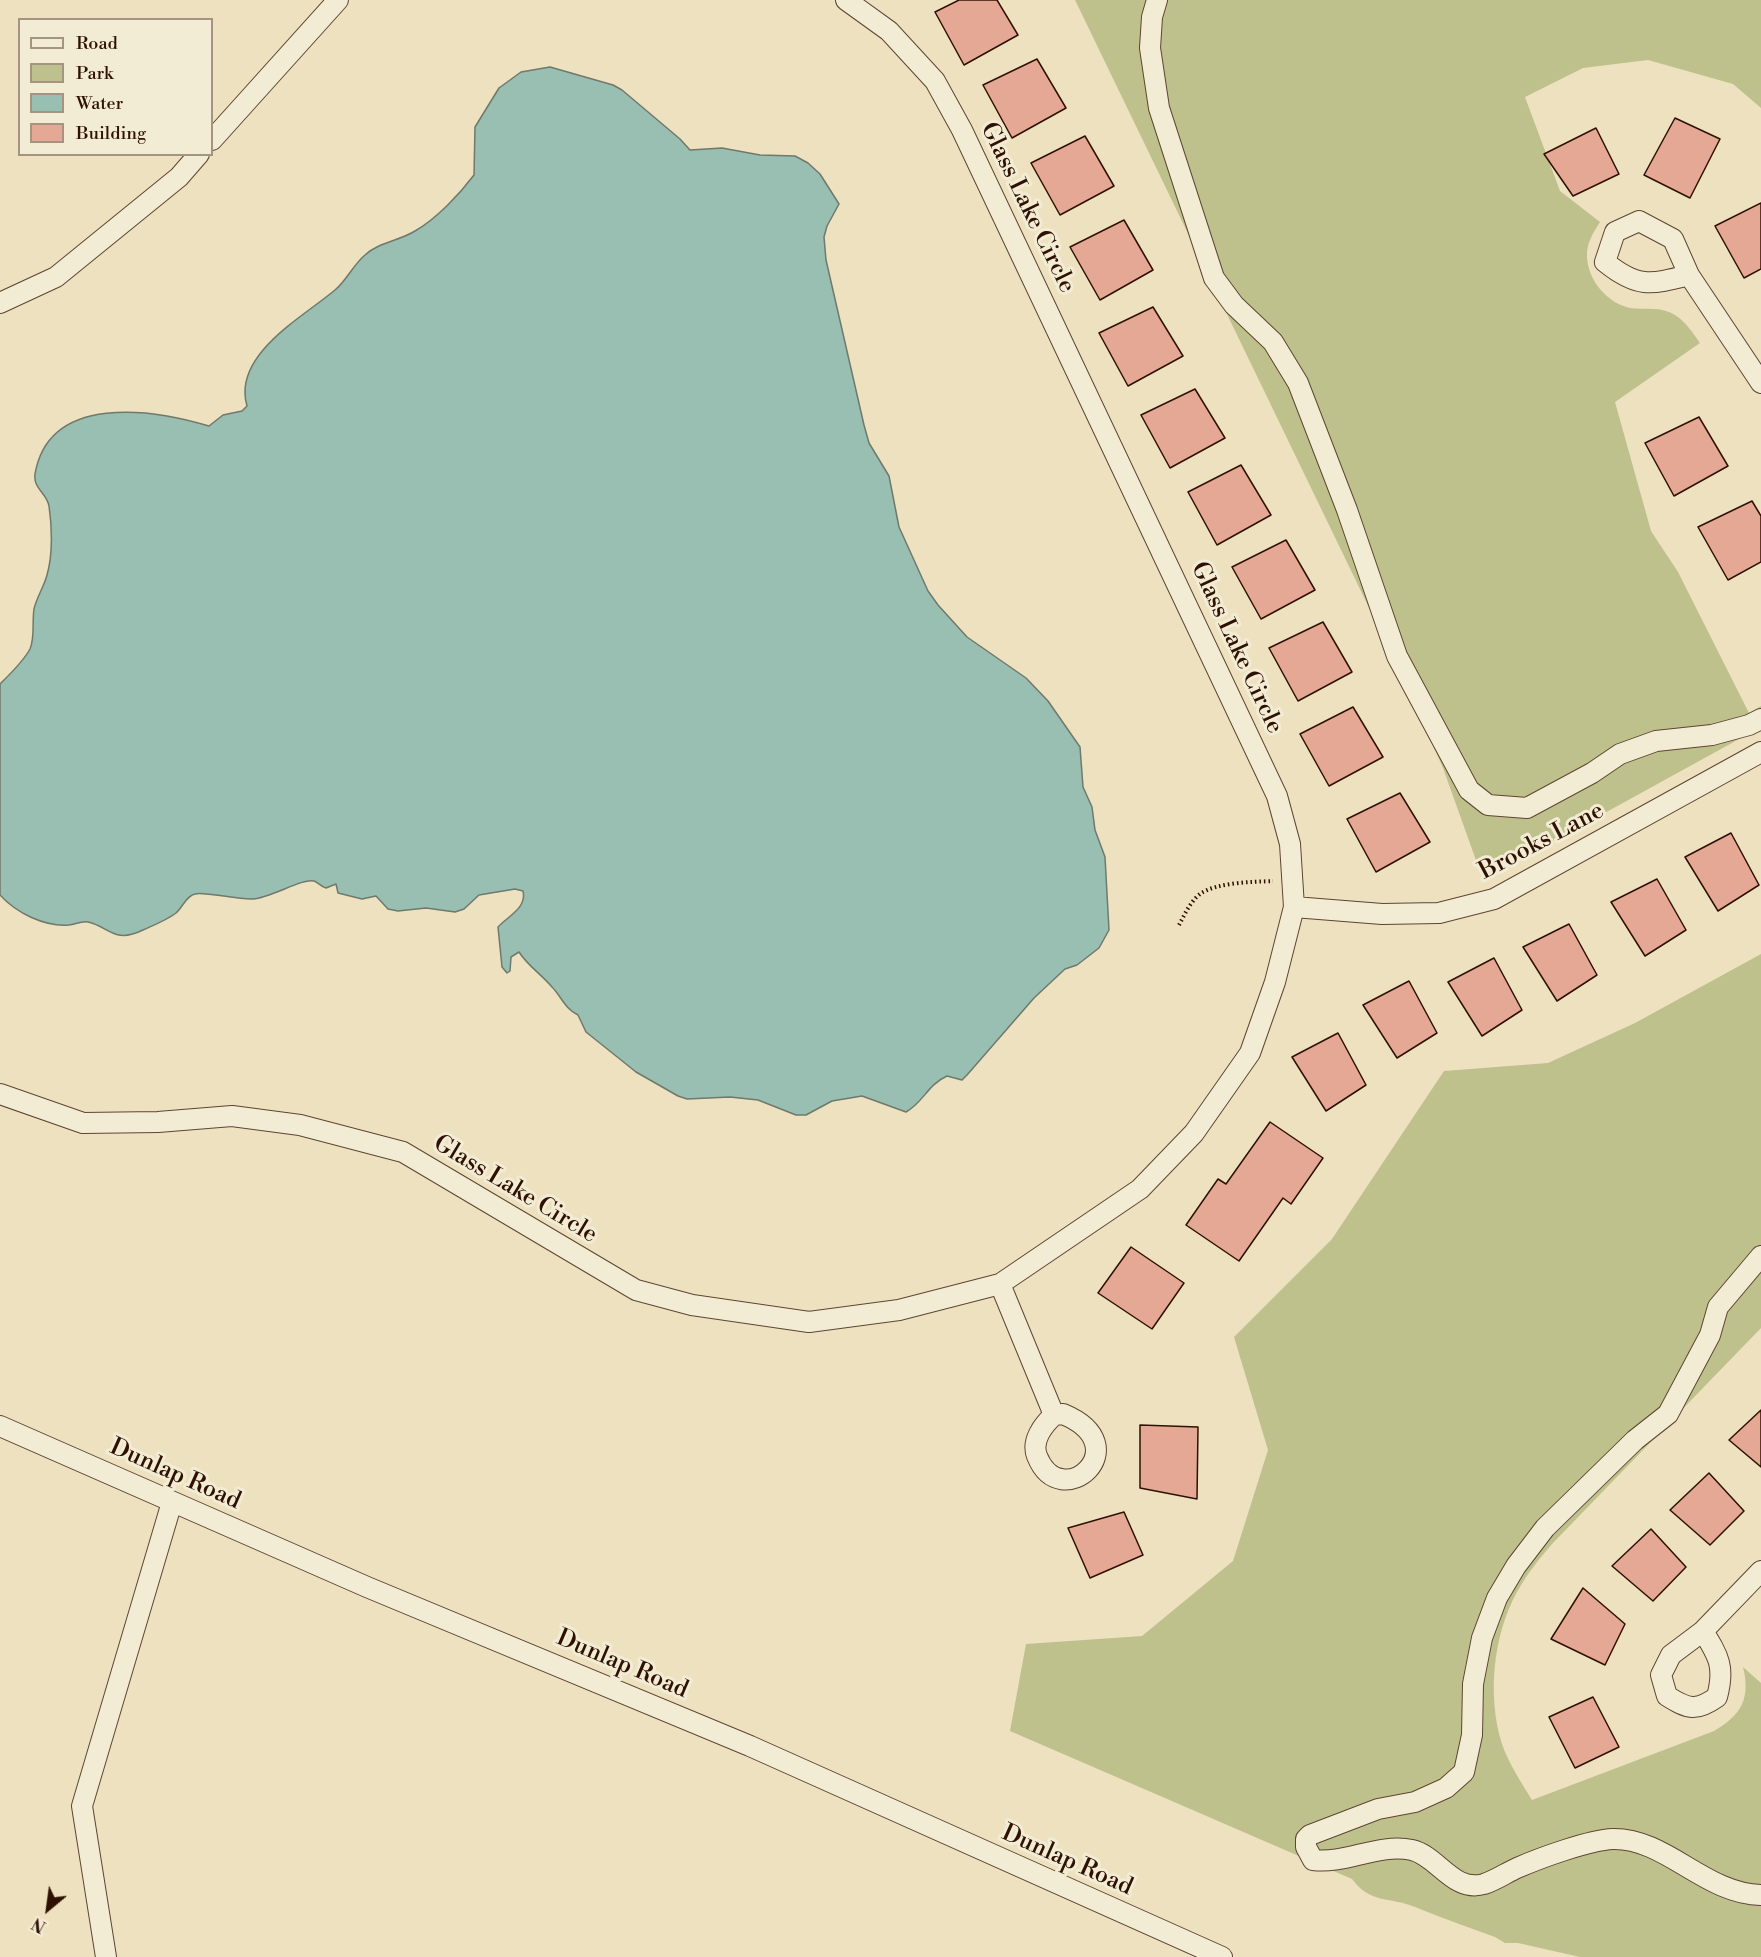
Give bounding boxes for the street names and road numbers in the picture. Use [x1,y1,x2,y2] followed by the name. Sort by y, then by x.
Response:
[973,118,1081,298] street label: Glass Lake Circle
[1184,558,1288,738] street label: Glass Lake Circle
[1475,797,1609,887] street label: Brooks Lane
[428,1130,602,1250] street label: Glass Lake Circle
[105,1433,245,1517] street label: Dunlap Road
[552,1624,692,1706] street label: Dunlap Road
[997,1819,1137,1903] street label: Dunlap Road

